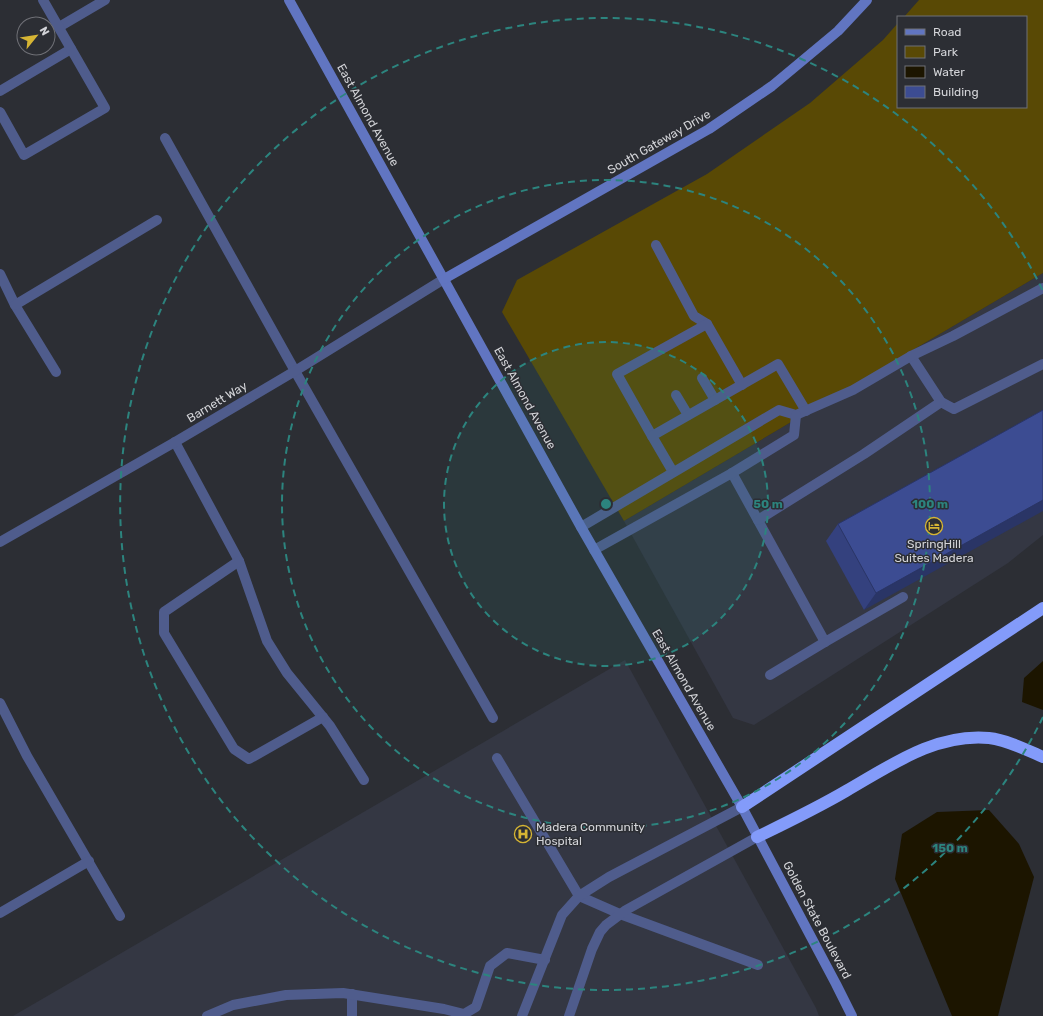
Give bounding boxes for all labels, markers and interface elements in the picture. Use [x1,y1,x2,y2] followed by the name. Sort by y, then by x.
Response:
[16,16,56,56] north arrow
[897,16,1027,108] legend
[37,25,52,38] text: N
[933,25,961,39] text: Road
[933,45,959,59] text: Park
[334,61,402,169] street label: East Almond Avenue
[933,65,965,79] text: Water
[933,85,979,99] text: Building
[605,107,713,177] street label: South Gateway Drive
[491,344,559,452] street label: East Almond Avenue
[184,378,250,425] street label: Barnett Way
[599,497,613,511] centre of rings
[753,497,783,511] text: 50 m
[912,497,948,511] text: 100 m
[924,516,944,536] hotel icon: SpringHill Suites Madera
[894,537,974,565] place label: SpringHill Suites Madera
[649,627,719,733] street label: East Almond Avenue
[536,820,645,848] place label: Madera Community Hospital
[513,824,533,844] hospital icon: Madera Community Hospital
[932,841,968,855] text: 150 m
[780,859,854,981] street label: Golden State Boulevard

